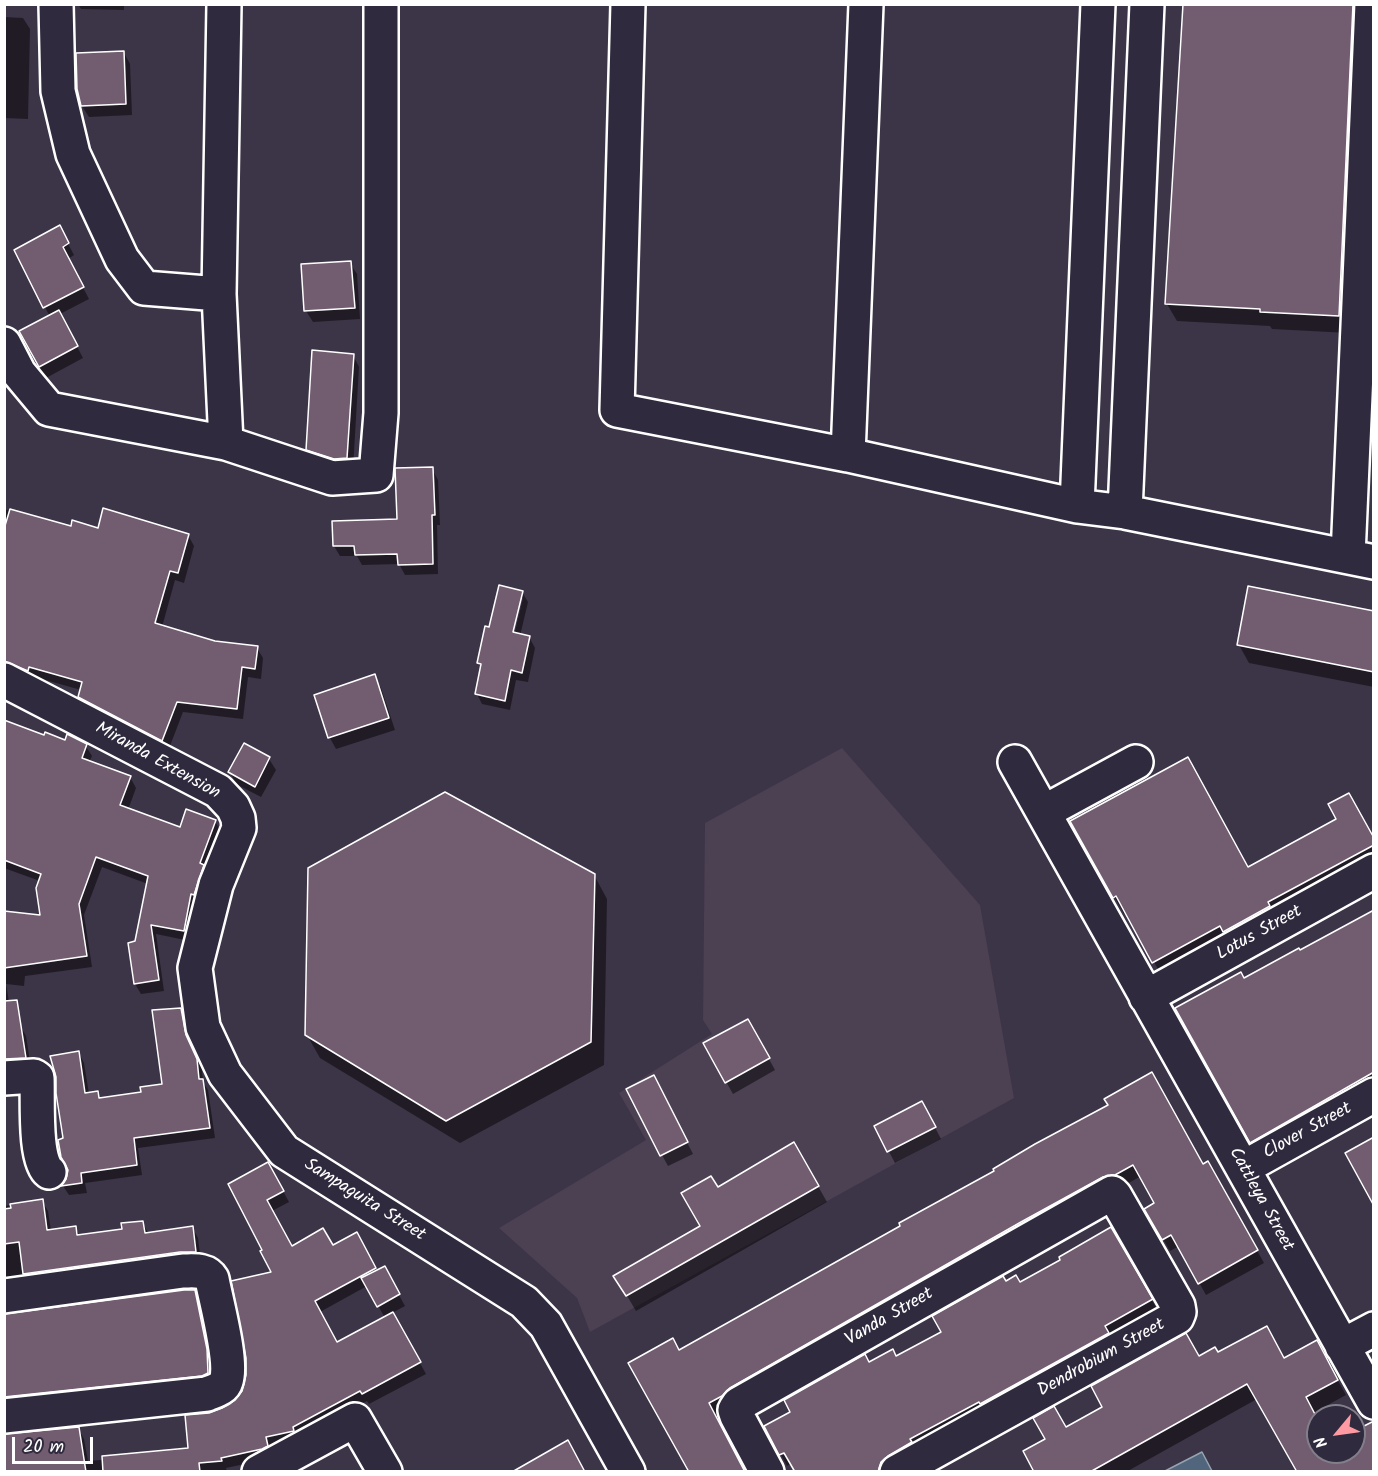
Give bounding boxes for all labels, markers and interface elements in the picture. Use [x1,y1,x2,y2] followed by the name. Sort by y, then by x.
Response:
[91,719,223,805] street label: Miranda Extension
[1214,902,1306,966] street label: Lotus Street
[1260,1099,1356,1165] street label: Clover Street
[1223,1144,1297,1256] street label: Cattleya Street
[299,1155,429,1247] street label: Sampaguita Street
[842,1284,938,1352] street label: Vanda Street
[1035,1315,1169,1403] street label: Dendrobium Street
[1306,1404,1366,1464] north arrow
[15,1425,96,1463] scale bar
[1308,1432,1335,1452] text: N
[23,1433,64,1462] text: 20 m

